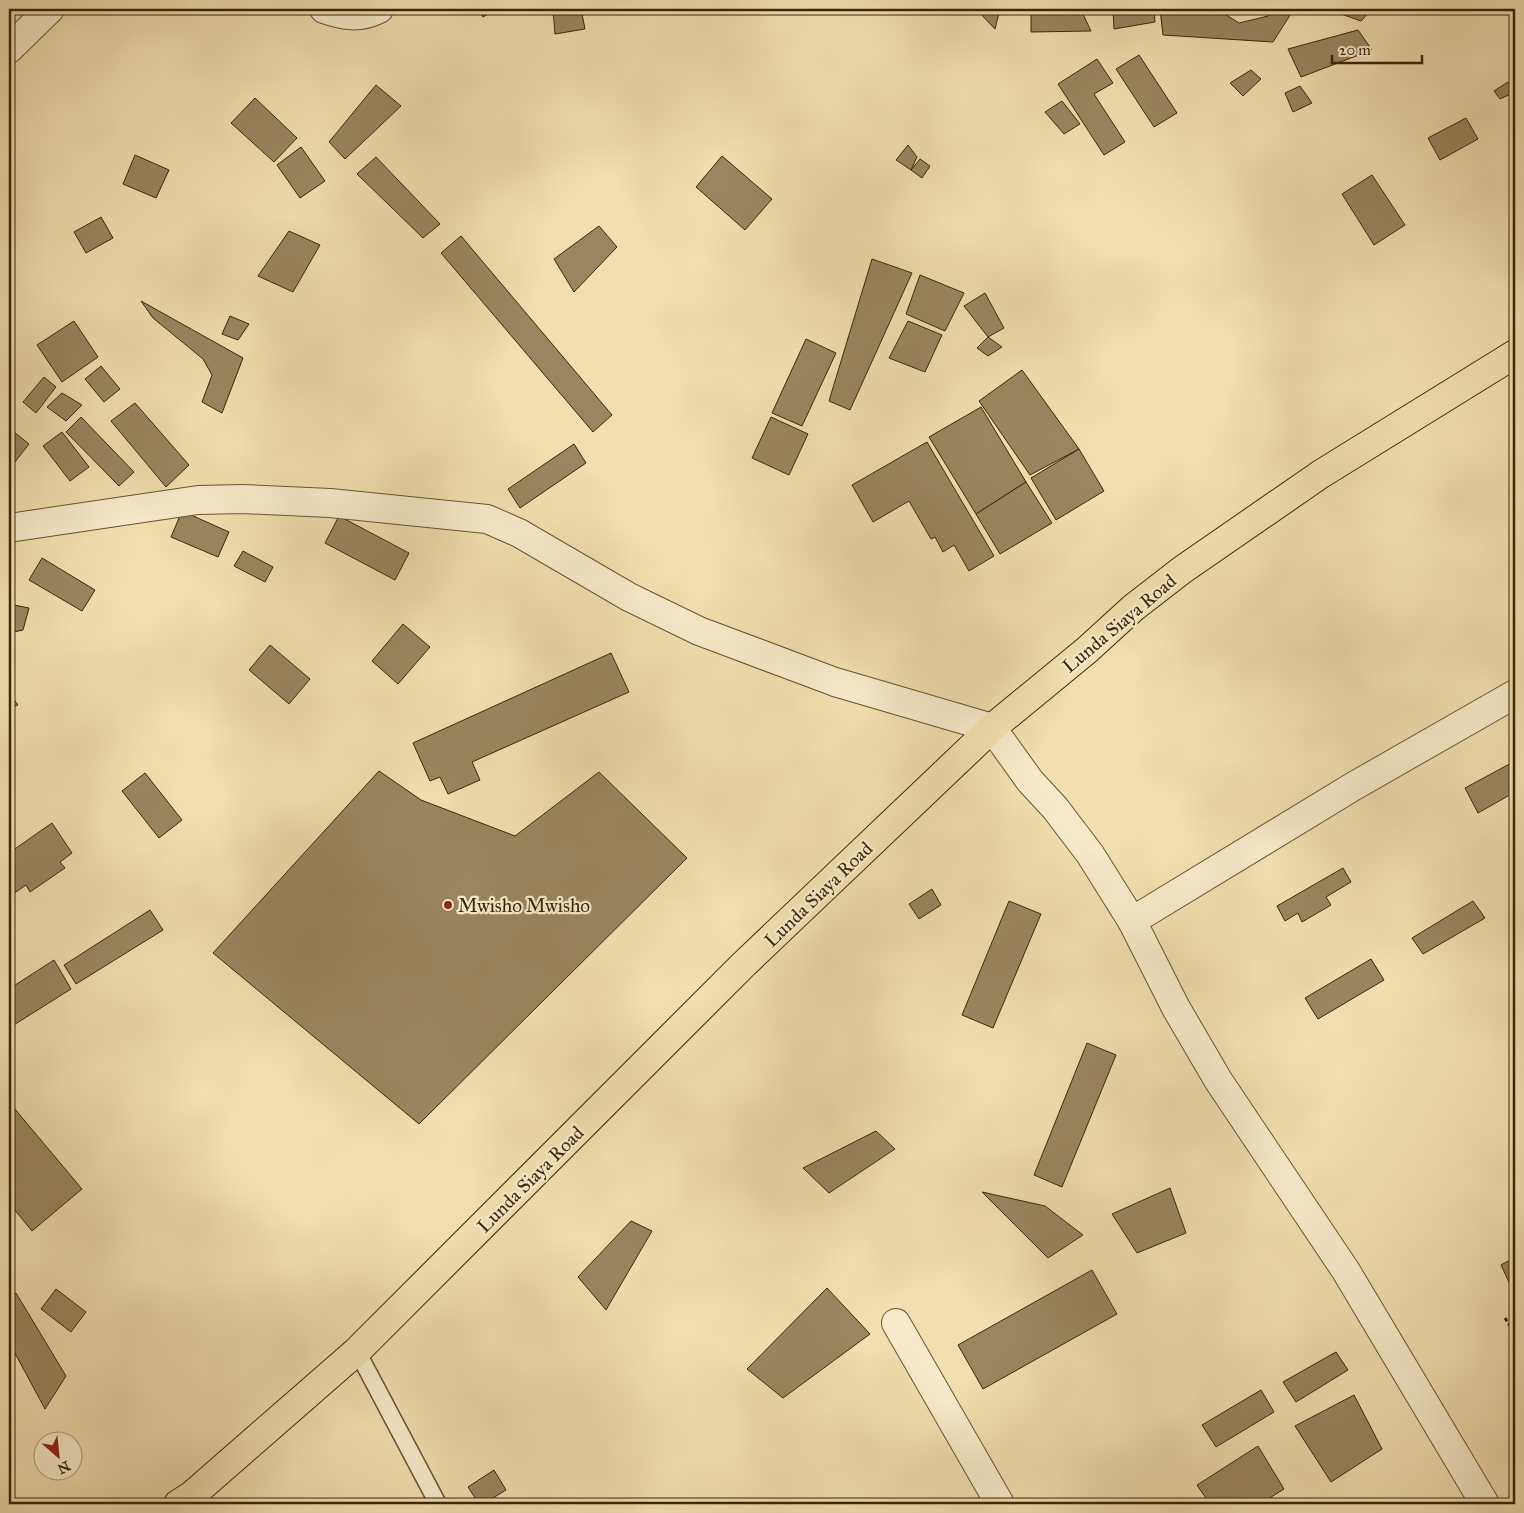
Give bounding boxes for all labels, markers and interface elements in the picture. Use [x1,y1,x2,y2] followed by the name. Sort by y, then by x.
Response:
[1332,32,1422,64] scale bar
[1339,41,1371,59] text: 20 m
[1058,569,1181,678] street label: Lunda Siaya Road
[759,837,878,952] street label: Lunda Siaya Road
[458,894,590,917] place label: Mwisho Mwisho
[442,899,454,911] marker: Mwisho Mwisho
[472,1121,589,1238] street label: Lunda Siaya Road
[32,1430,82,1480] north arrow
[54,1457,73,1477] text: N

